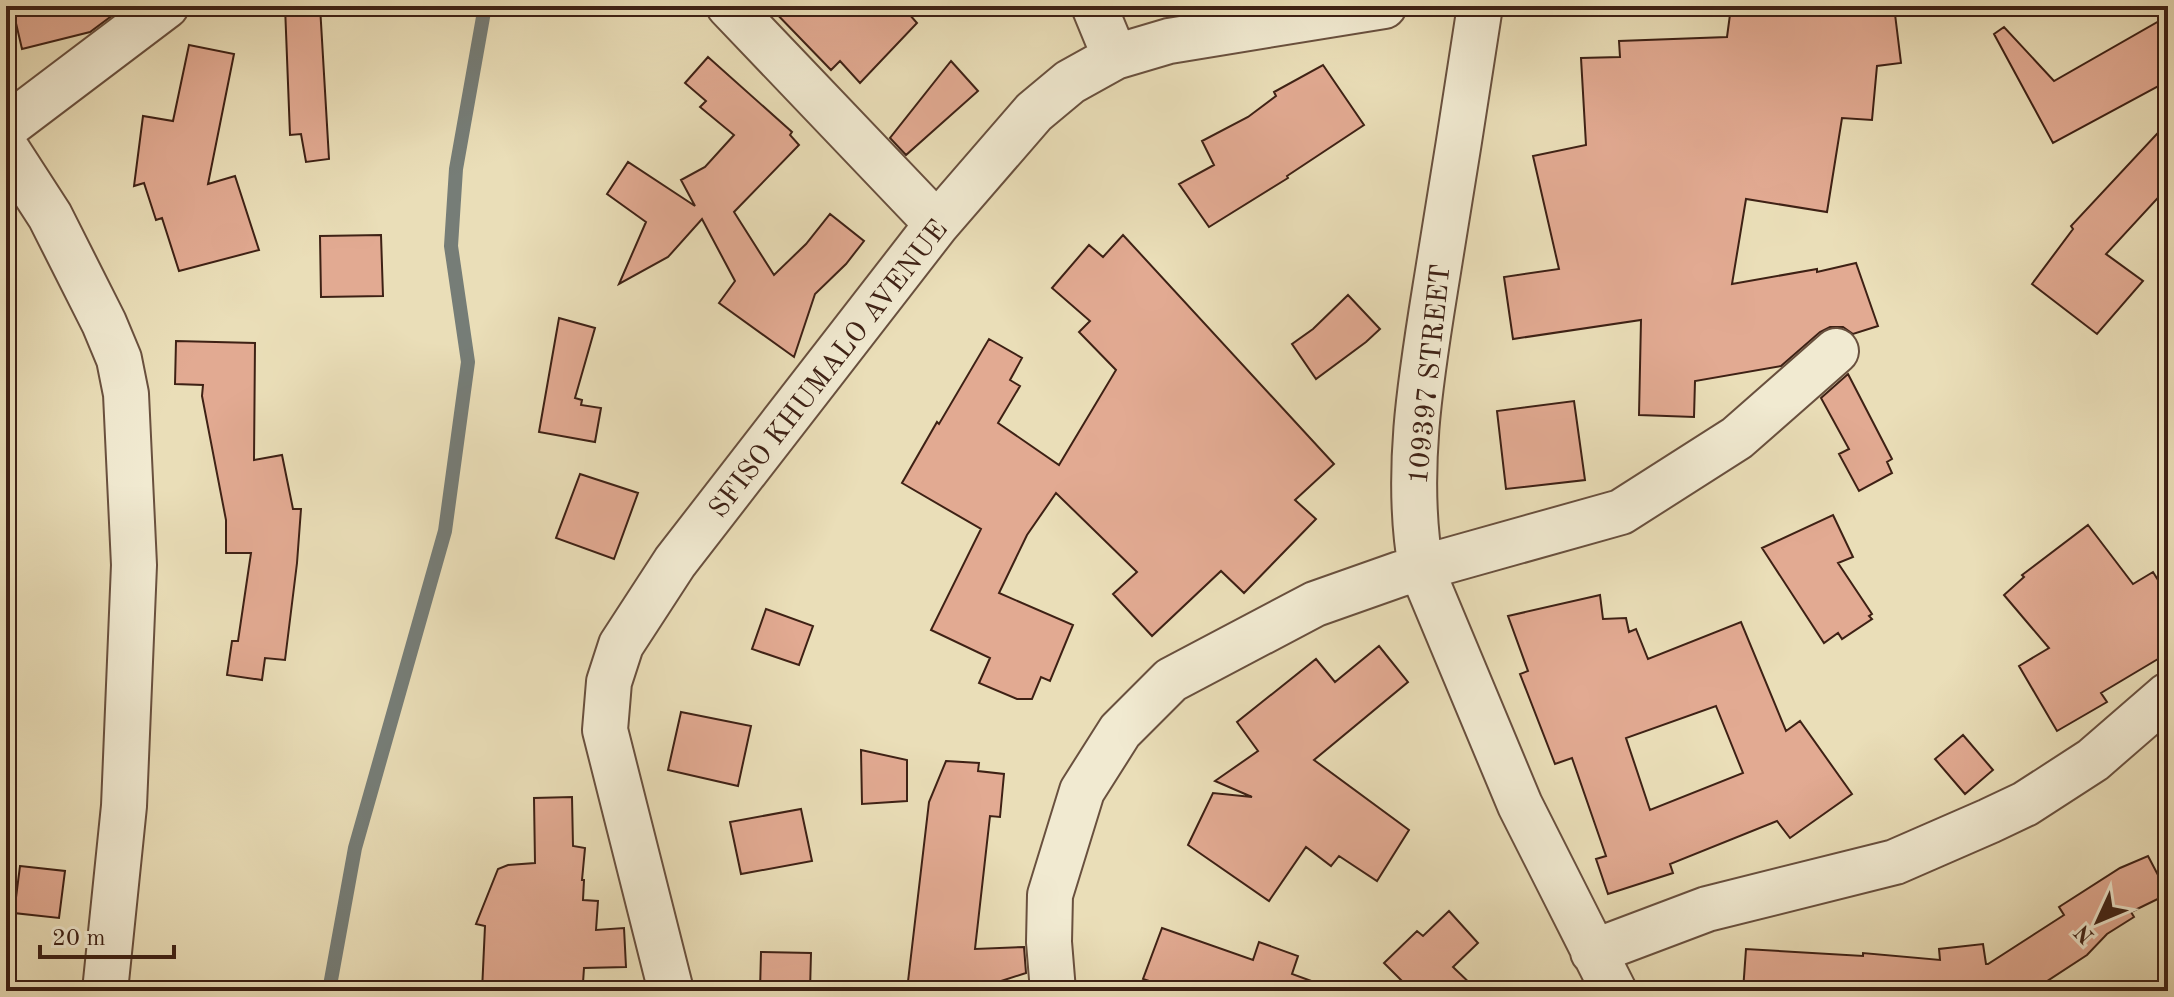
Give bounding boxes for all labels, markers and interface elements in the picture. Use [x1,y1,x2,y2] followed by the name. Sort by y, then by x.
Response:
[705,216,954,524] street label: SFISO KHUMALO AVENUE
[1405,263,1456,486] street label: 109397 STREET
[2058,881,2138,961] north arrow
[40,909,174,959] scale bar
[2071,920,2099,947] text: N
[52,927,106,951] text: 20 m

